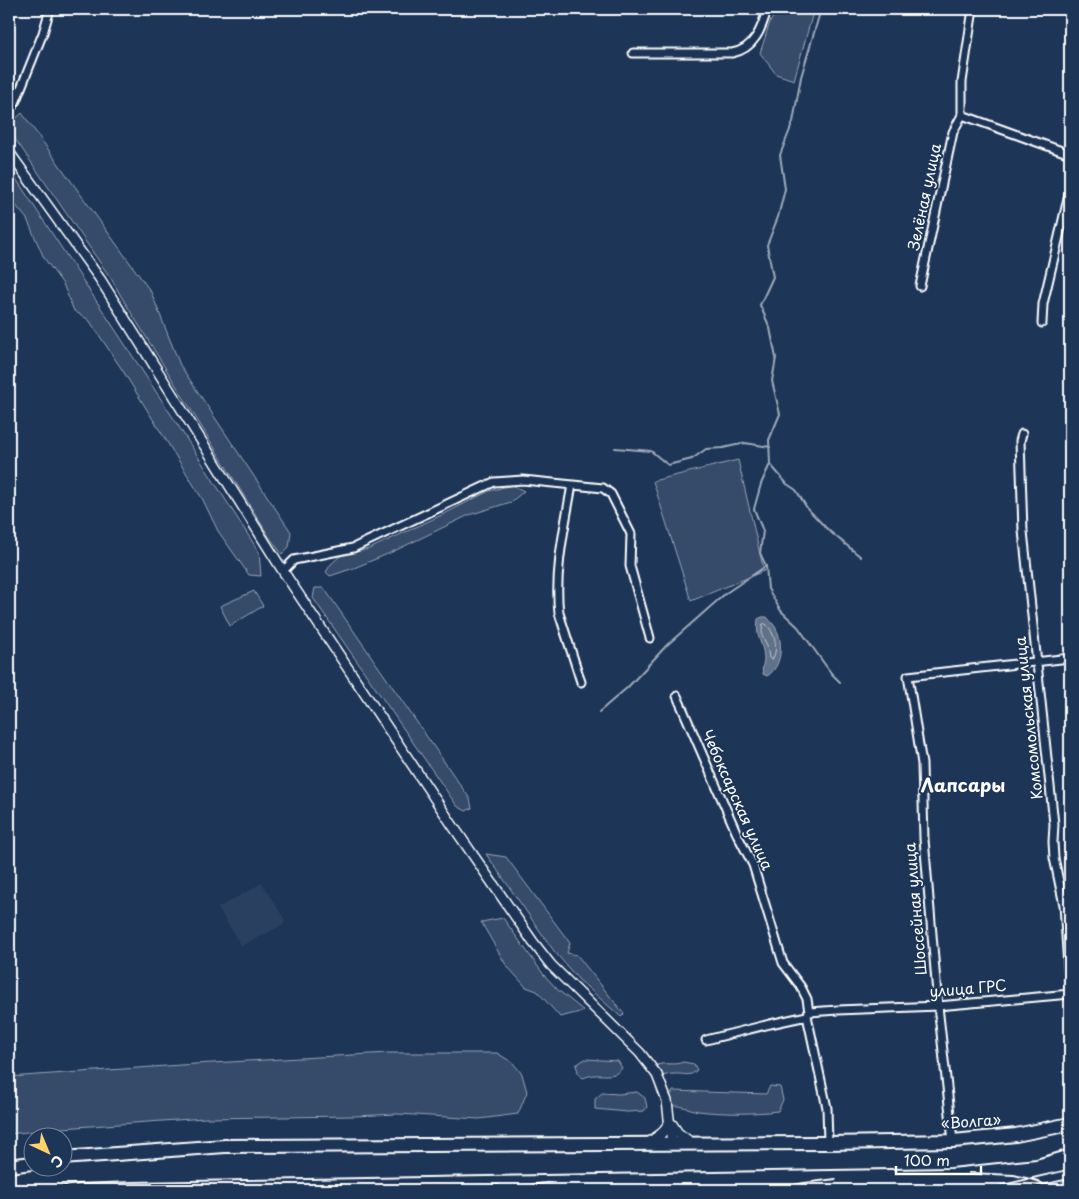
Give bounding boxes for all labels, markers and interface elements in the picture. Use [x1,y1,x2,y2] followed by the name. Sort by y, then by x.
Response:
[901,140,946,252] street label: Зелёная улица
[1007,635,1047,801] street label: Комсомольская улица
[697,725,780,874] street label: Чебоксарская улица
[921,771,1005,798] district label: Лапсары
[897,841,932,976] street label: Шоссейная улица
[928,973,1007,1002] street label: улица ГРС
[940,1107,1002,1134] street label: «Волга»
[22,1126,72,1176] north arrow
[896,1144,982,1176] scale bar
[904,1148,950,1171] text: 100 m
[46,1151,68,1173] text: С

